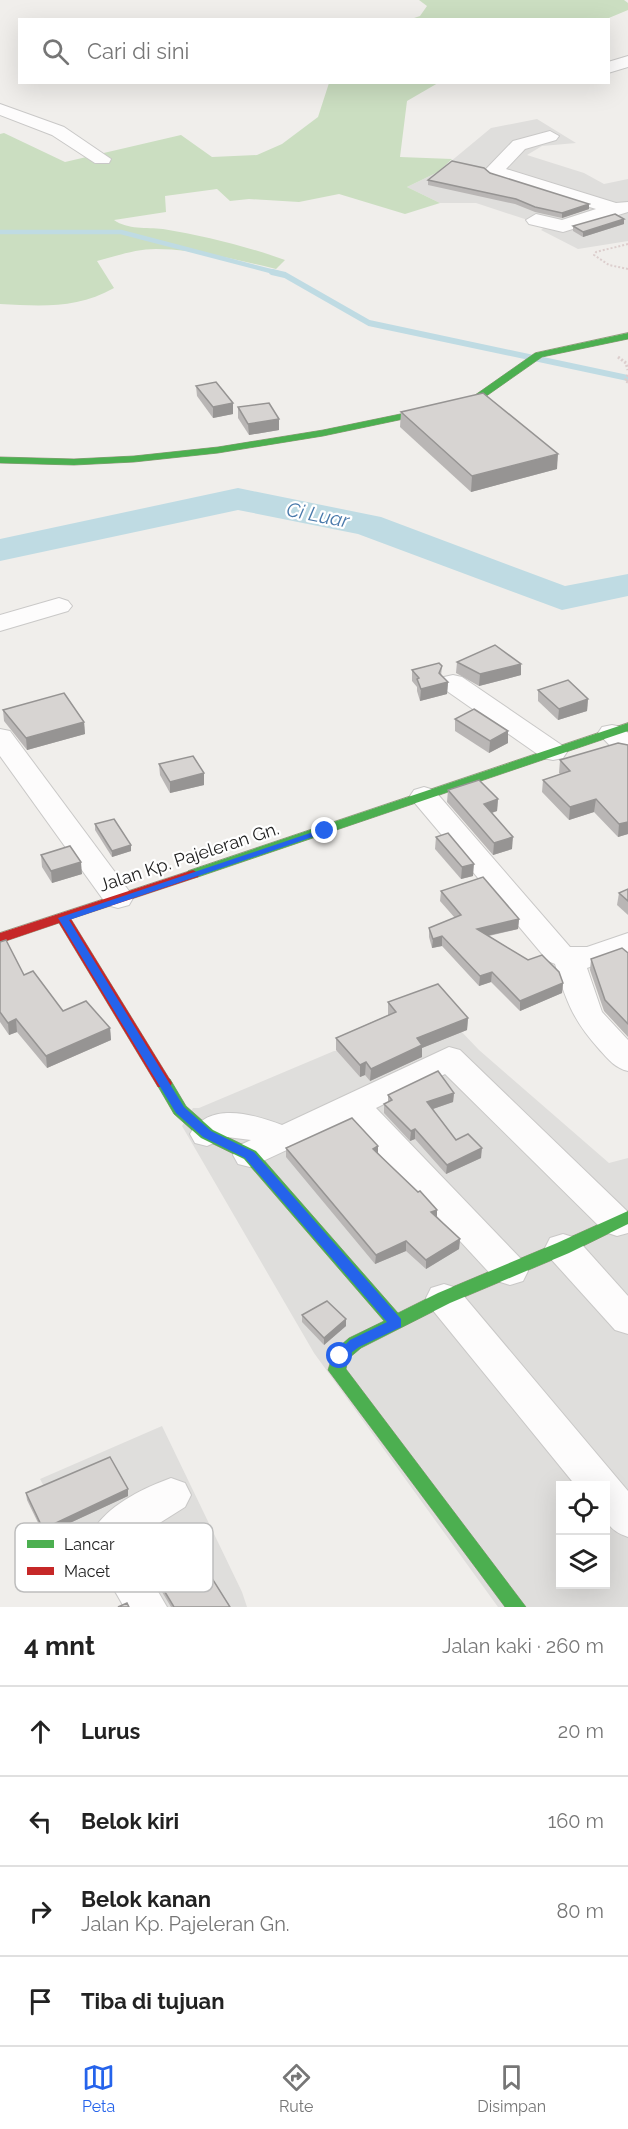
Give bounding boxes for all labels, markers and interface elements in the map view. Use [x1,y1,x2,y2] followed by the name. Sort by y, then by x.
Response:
[18,18,610,84] search box
[39,35,72,68] icon: search
[87,38,189,64] text: Cari di sini
[285,497,353,533] water label: Ci Luar
[311,817,337,843] route end
[96,818,281,896] street label: Jalan Kp. Pajeleran Gn.
[326,1342,352,1368] route start
[556,1481,610,1589] map controls
[556,1481,610,1535] button: locate
[15,1523,213,1592] legend
[64,1535,115,1554] text: Lancar
[556,1535,610,1589] button: layers
[64,1562,111,1581] text: Macet
[24,1631,95,1661] text: 4 mnt
[442,1634,604,1658] text: Jalan kaki · 260 m
[24,1715,57,1748] icon: ahead
[81,1718,140,1744] text: Lurus
[558,1719,604,1743] text: 20 m
[24,1805,57,1838] icon: left
[81,1808,179,1834] text: Belok kiri
[548,1809,604,1833] text: 160 m
[81,1886,211,1912] text: Belok kanan
[24,1895,57,1928] icon: right
[556,1899,604,1923] text: 80 m
[81,1912,290,1936] text: Jalan Kp. Pajeleran Gn.
[24,1985,57,2018] icon: arrive
[81,1988,224,2014] text: Tiba di tujuan
[82,2061,115,2116] tab: Peta
[279,2061,313,2116] tab: Rute
[477,2061,546,2116] tab: Disimpan

